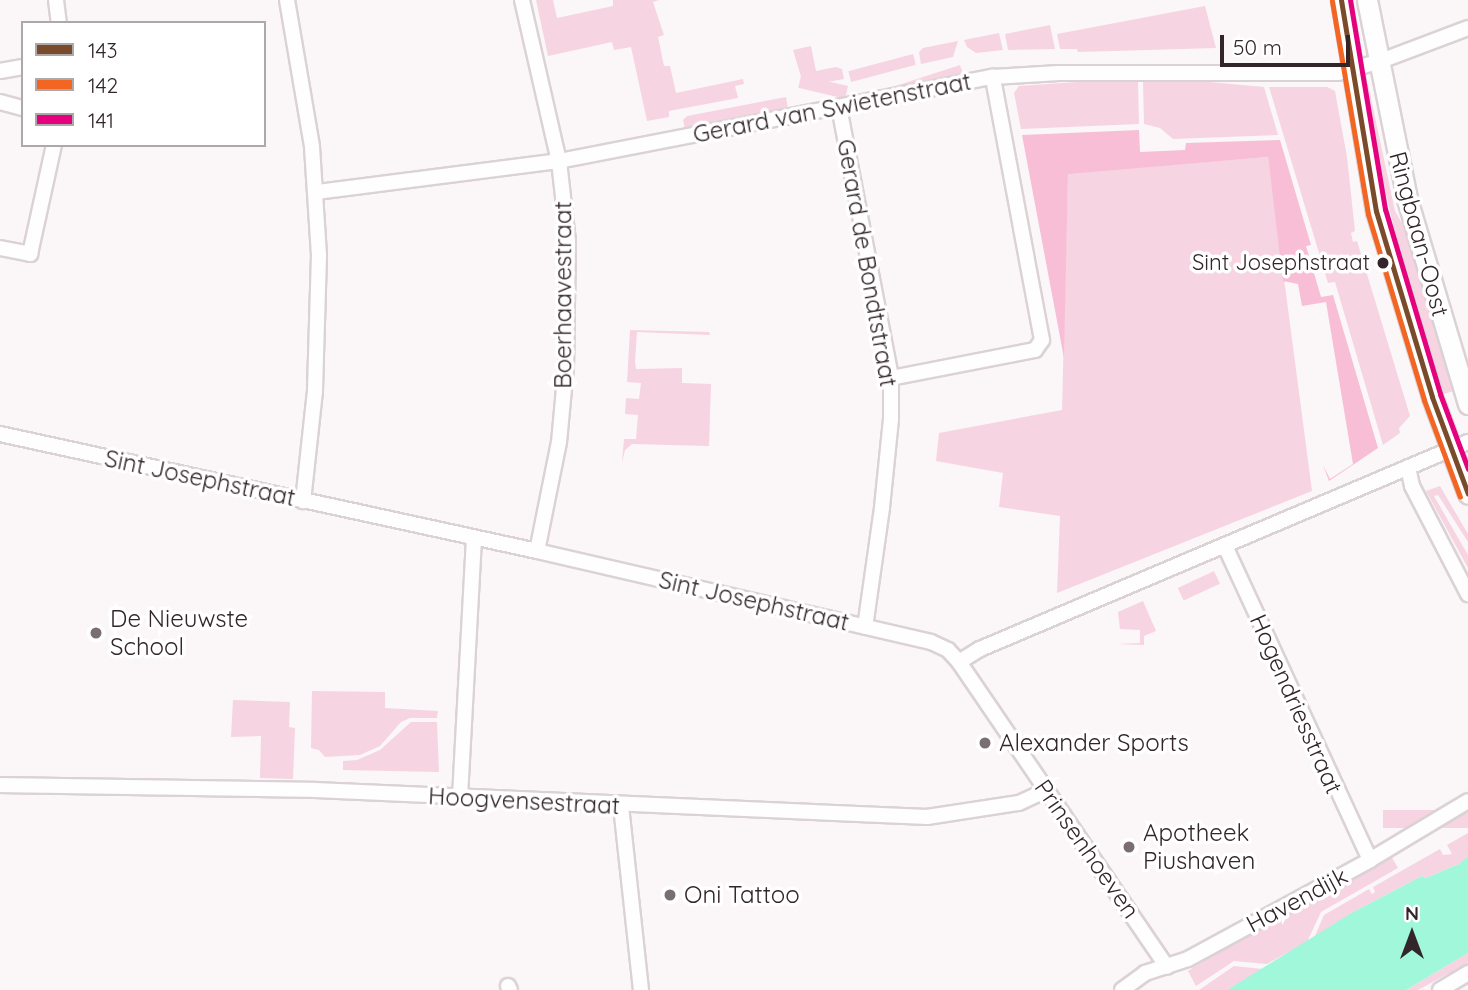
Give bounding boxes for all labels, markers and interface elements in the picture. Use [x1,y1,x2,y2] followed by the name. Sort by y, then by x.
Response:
[21,21,266,147] legend
[1223,21,1352,65] scale bar
[1233,34,1282,60] text: 50 m
[88,37,118,63] text: 143
[691,67,973,149] street label: Gerard van Swietenstraat
[88,72,118,98] text: 142
[88,107,114,133] text: 141
[831,137,903,389] street label: Gerard de Bondtstraat
[1383,148,1455,320] street label: Ringbaan-Oost
[549,201,577,389] street label: Boerhaavestraat
[1192,250,1370,276] place label: Sint Josephstraat
[1376,256,1390,270] marker: Sint Josephstraat
[102,444,298,512] street label: Sint Josephstraat
[656,565,852,637] street label: Sint Josephstraat
[110,605,248,661] place label: De Nieuwste School
[1244,610,1348,798] street label: Hogendriesstraat
[88,625,104,641] marker: De Nieuwste School
[999,729,1189,757] place label: Alexander Sports
[977,735,993,751] marker: Alexander Sports
[1029,774,1145,924] street label: Prinsenhoeven
[427,782,621,820] street label: Hoogvensestraat
[1143,819,1255,875] place label: Apotheek Piushaven
[1121,839,1137,855] marker: Apotheek Piushaven
[1241,861,1353,939] street label: Havendijk
[684,881,800,909] place label: Oni Tattoo
[662,887,678,903] marker: Oni Tattoo
[1377,899,1447,969] north arrow
[1405,901,1419,925] text: N

